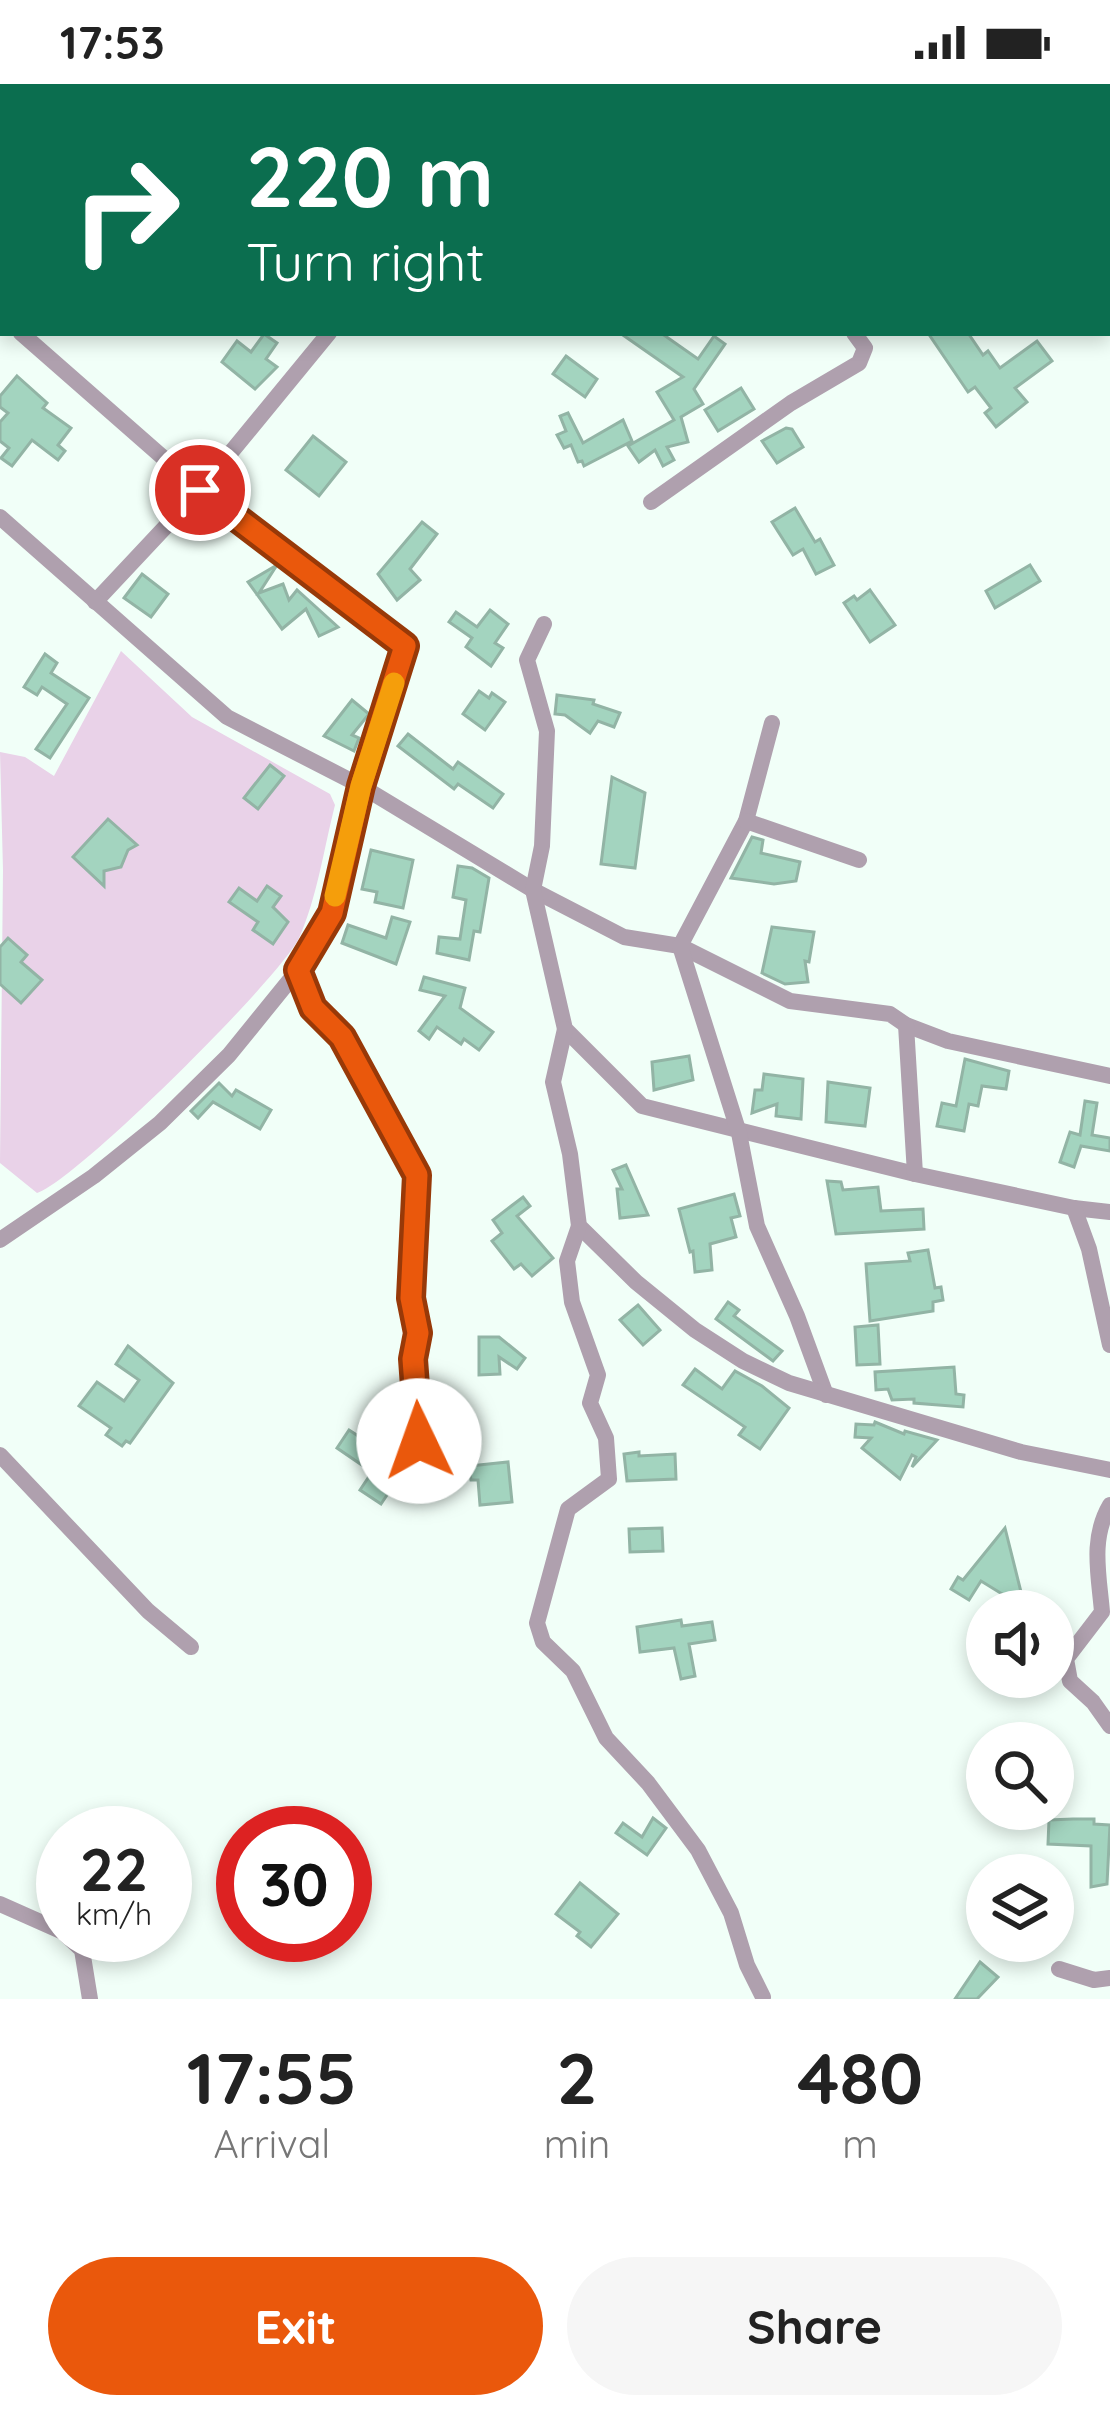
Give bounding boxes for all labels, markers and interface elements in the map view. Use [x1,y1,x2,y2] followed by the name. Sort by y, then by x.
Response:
[60,14,165,70] text: 17:53
[246,123,494,228] text: 220 m
[48,132,204,288] icon: right
[246,227,485,295] text: Turn right
[149,439,251,541] pin
[167,457,233,523] icon: arrive
[356,1378,482,1504] position arrow
[966,1590,1074,1962] map controls
[966,1590,1074,1698] button: sound
[966,1722,1074,1830] button: search
[216,1806,372,1962] speed limit sign: 30
[80,1831,148,1906] text: 22
[966,1854,1074,1962] button: layers
[76,1895,152,1933] text: km/h
[187,2032,357,2122] text: 17:55
[557,2032,598,2122] text: 2
[797,2032,923,2122] text: 480
[214,2119,330,2168] text: Arrival
[544,2119,610,2168] text: min
[842,2119,878,2168] text: m
[48,2257,543,2395] button: Exit
[567,2257,1062,2395] button: Share

